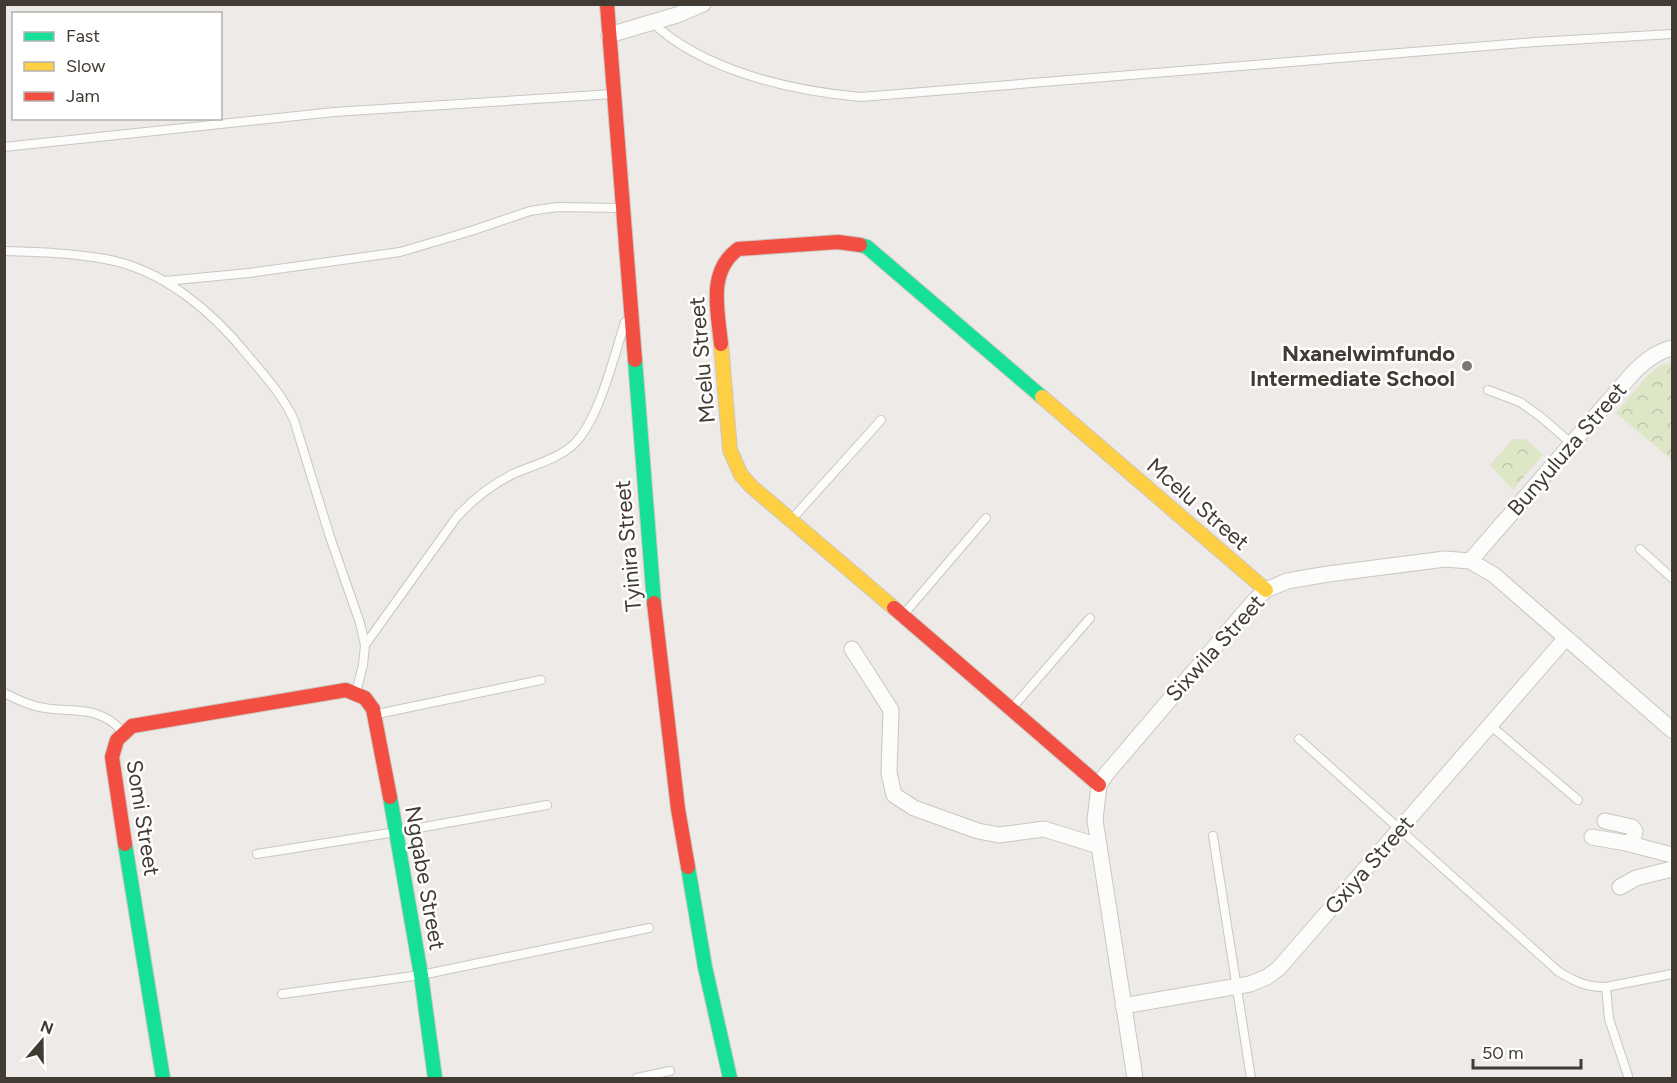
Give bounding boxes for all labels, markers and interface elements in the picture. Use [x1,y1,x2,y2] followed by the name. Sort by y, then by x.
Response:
[12,12,222,120] legend
[66,25,100,47] text: Fast
[66,55,105,77] text: Slow
[66,85,100,107] text: Jam
[683,296,721,424] street label: Mcelu Street
[1250,340,1455,392] place label: Nxanelwimfundo Intermediate School
[1460,359,1474,373] marker: Nxanelwimfundo Intermediate School
[1502,377,1632,521] street label: Bunyuluza Street
[1141,452,1255,556] street label: Mcelu Street
[609,479,647,613] street label: Tyinira Street
[1160,589,1270,707] street label: Sixwila Street
[121,758,165,878] street label: Somi Street
[399,804,451,952] street label: Ngqabe Street
[1319,810,1419,920] street label: Gxiya Street
[12,1011,72,1071] north arrow
[38,1016,56,1038] text: N
[1473,1032,1581,1070] scale bar
[1482,1042,1524,1064] text: 50 m

